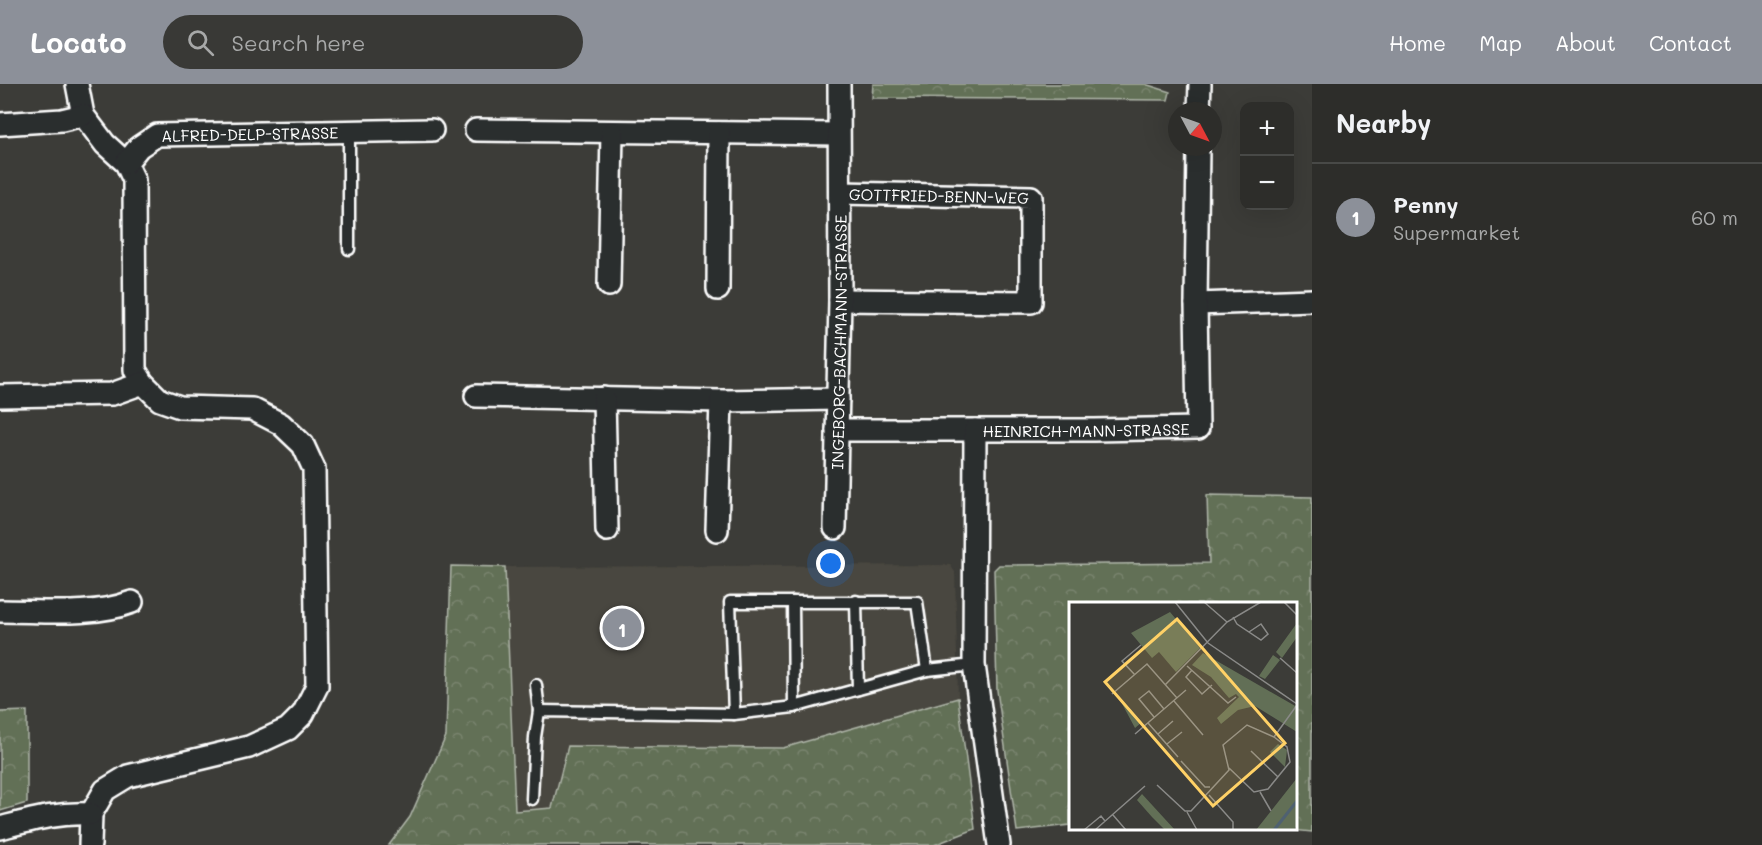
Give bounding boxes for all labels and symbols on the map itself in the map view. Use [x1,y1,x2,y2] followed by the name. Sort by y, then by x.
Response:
[1168,102,1222,156] north arrow
[161,121,339,145] street label: ALFRED-DELP-STRASSE
[849,183,1029,207] street label: GOTTFRIED-BENN-WEG
[826,214,851,470] street label: INGEBORG-BACHMANN-STRASSE
[982,418,1190,441] street label: HEINRICH-MANN-STRASSE
[816,549,845,578] your location
[1069,602,1297,830] inset map
[602,606,642,650] pin: 1

